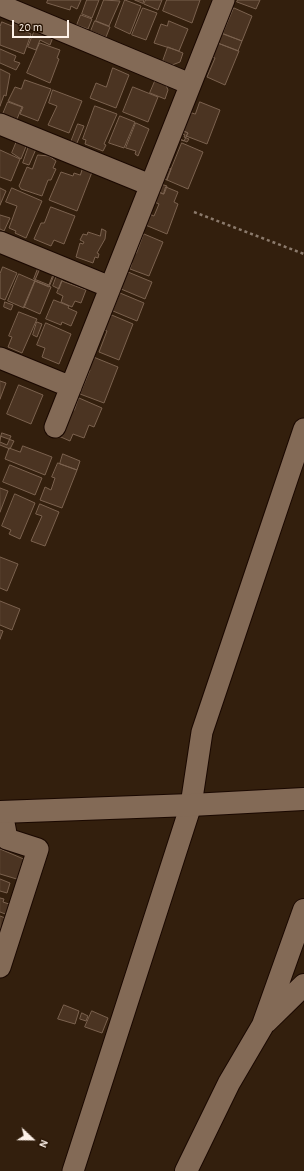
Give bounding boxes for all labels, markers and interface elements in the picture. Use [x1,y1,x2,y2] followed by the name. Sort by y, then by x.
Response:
[14,12,71,38] scale bar
[19,21,42,33] text: 20 m
[12,1119,52,1159] north arrow
[37,1138,50,1149] text: N

